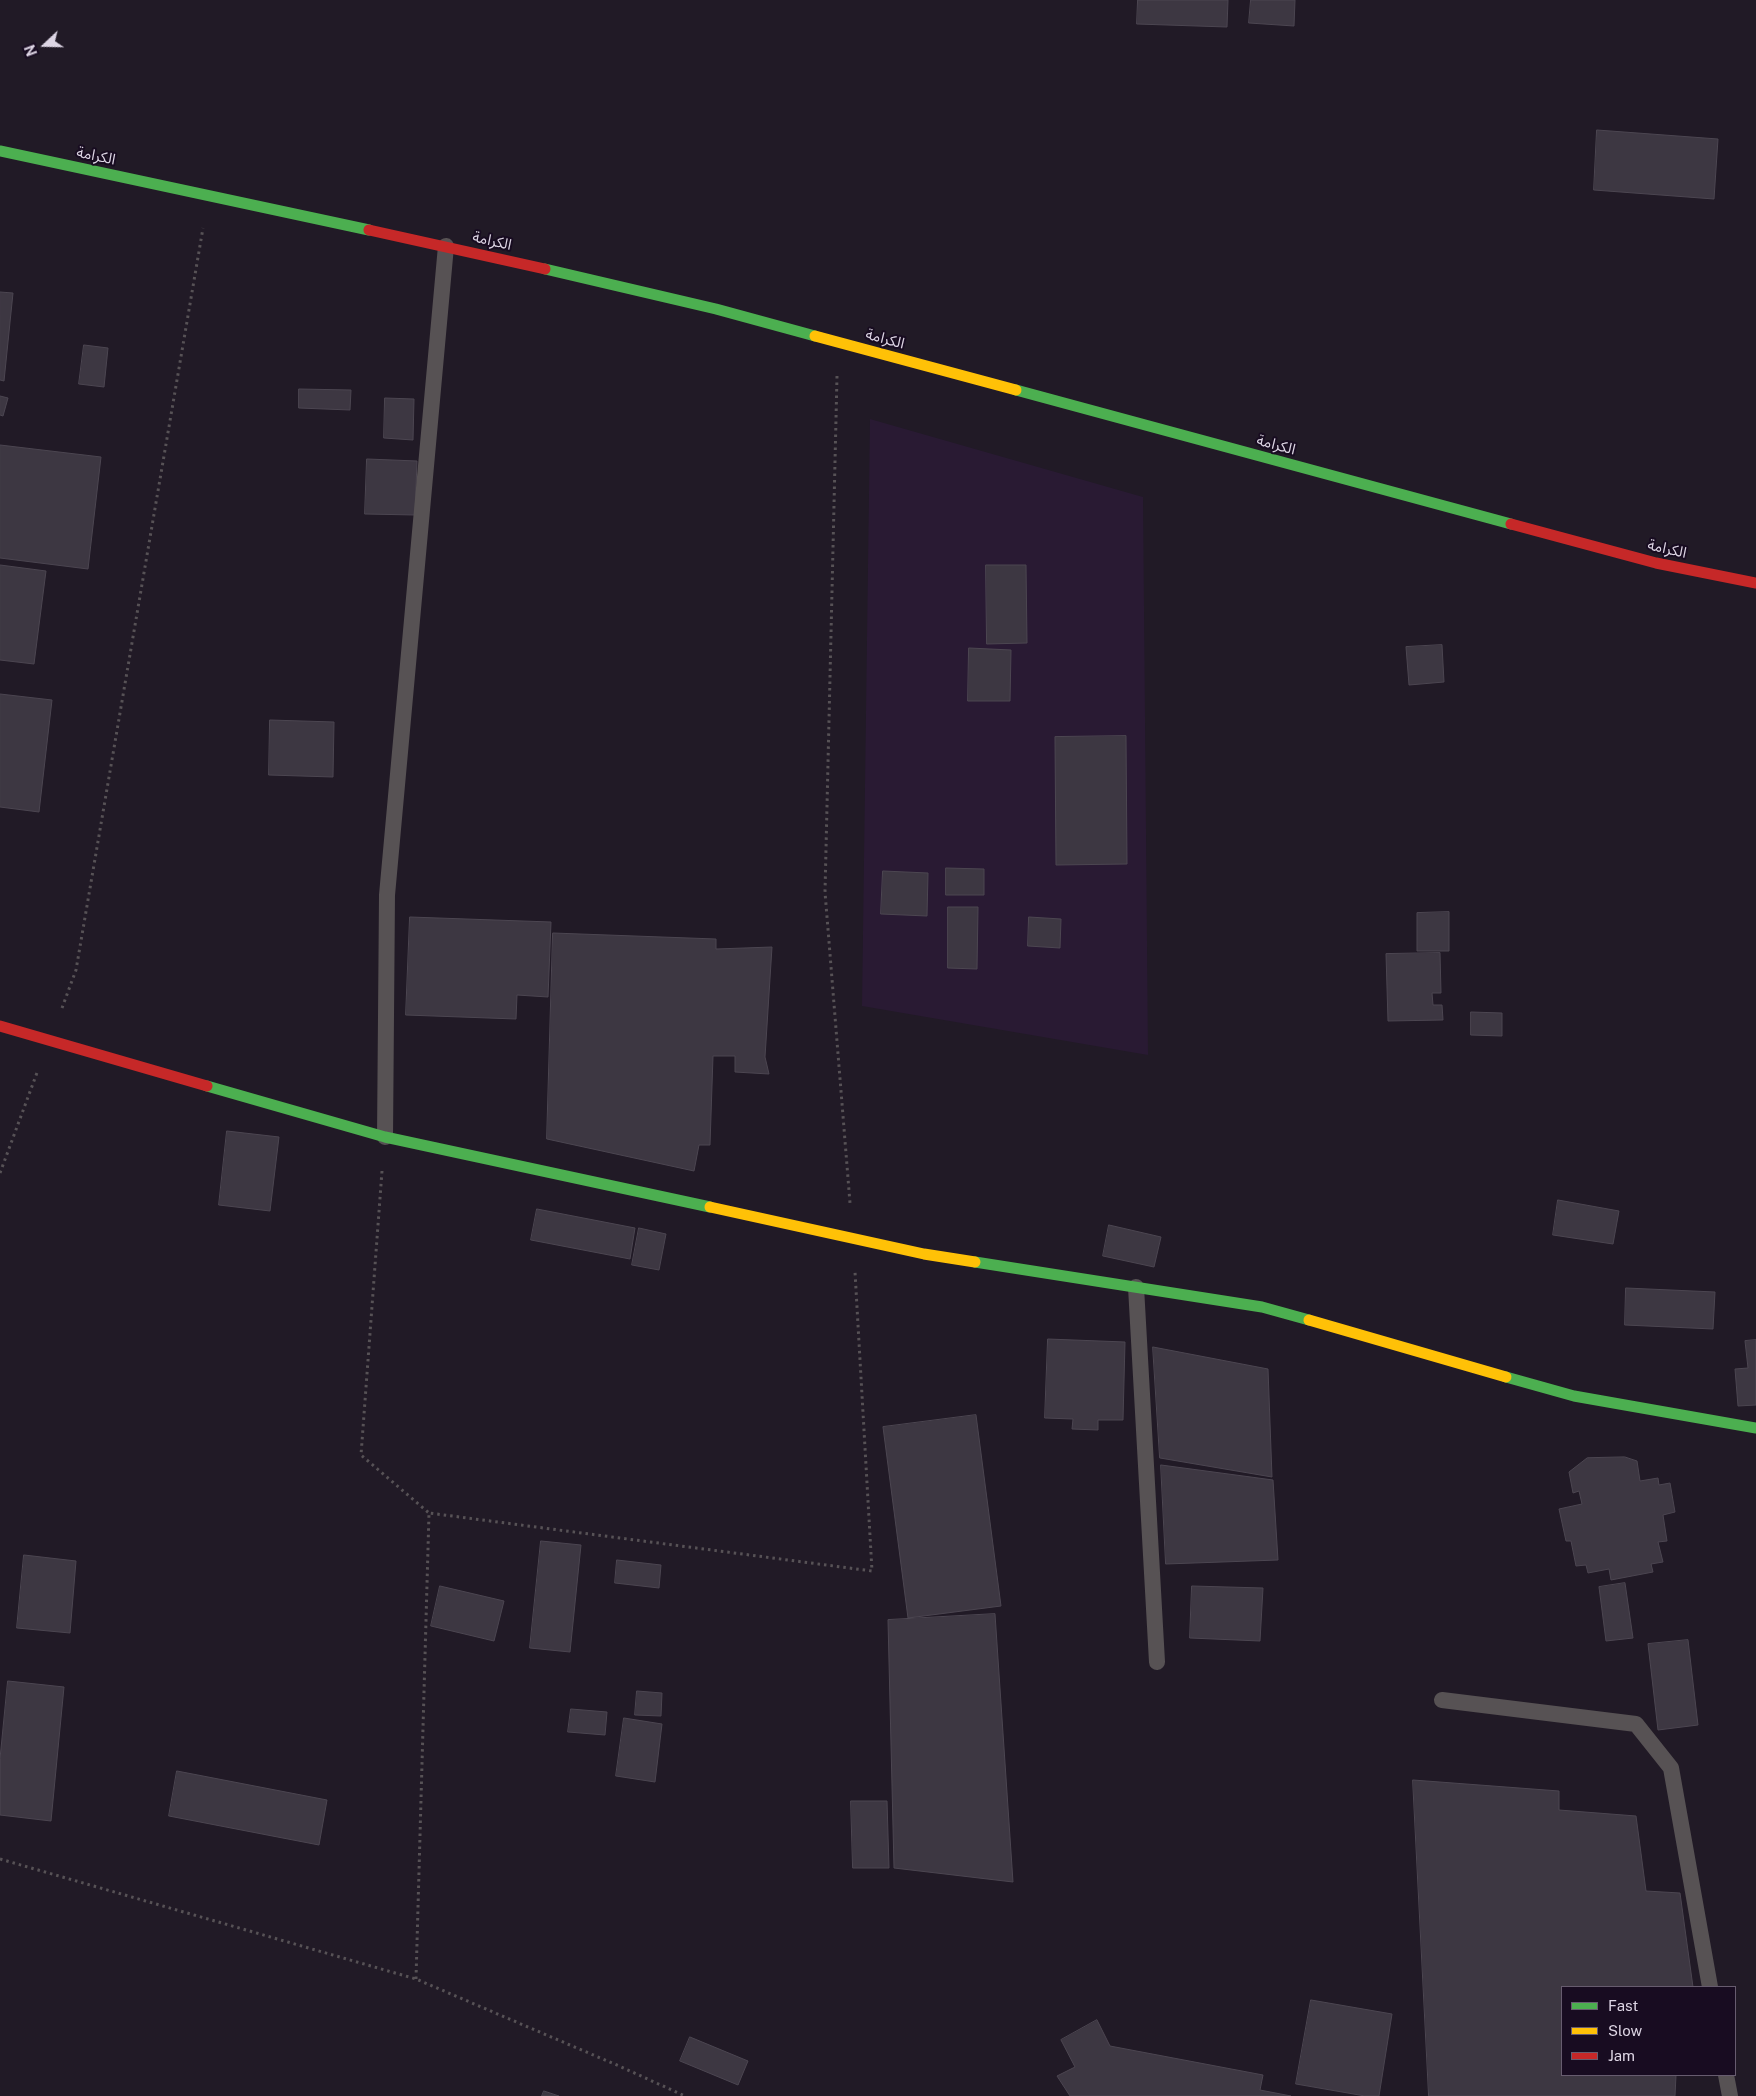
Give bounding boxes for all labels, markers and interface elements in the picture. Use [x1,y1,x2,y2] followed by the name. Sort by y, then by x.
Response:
[20,20,70,70] north arrow
[22,42,40,58] text: N
[75,143,117,169] street label: الكرامة
[471,228,513,254] street label: الكرامة
[864,325,906,353] street label: الكرامة
[1255,431,1297,459] street label: الكرامة
[1646,536,1688,562] street label: الكرامة
[1561,1986,1736,2076] legend
[1608,1997,1638,2014] text: Fast
[1608,2022,1642,2039] text: Slow
[1608,2047,1635,2064] text: Jam

